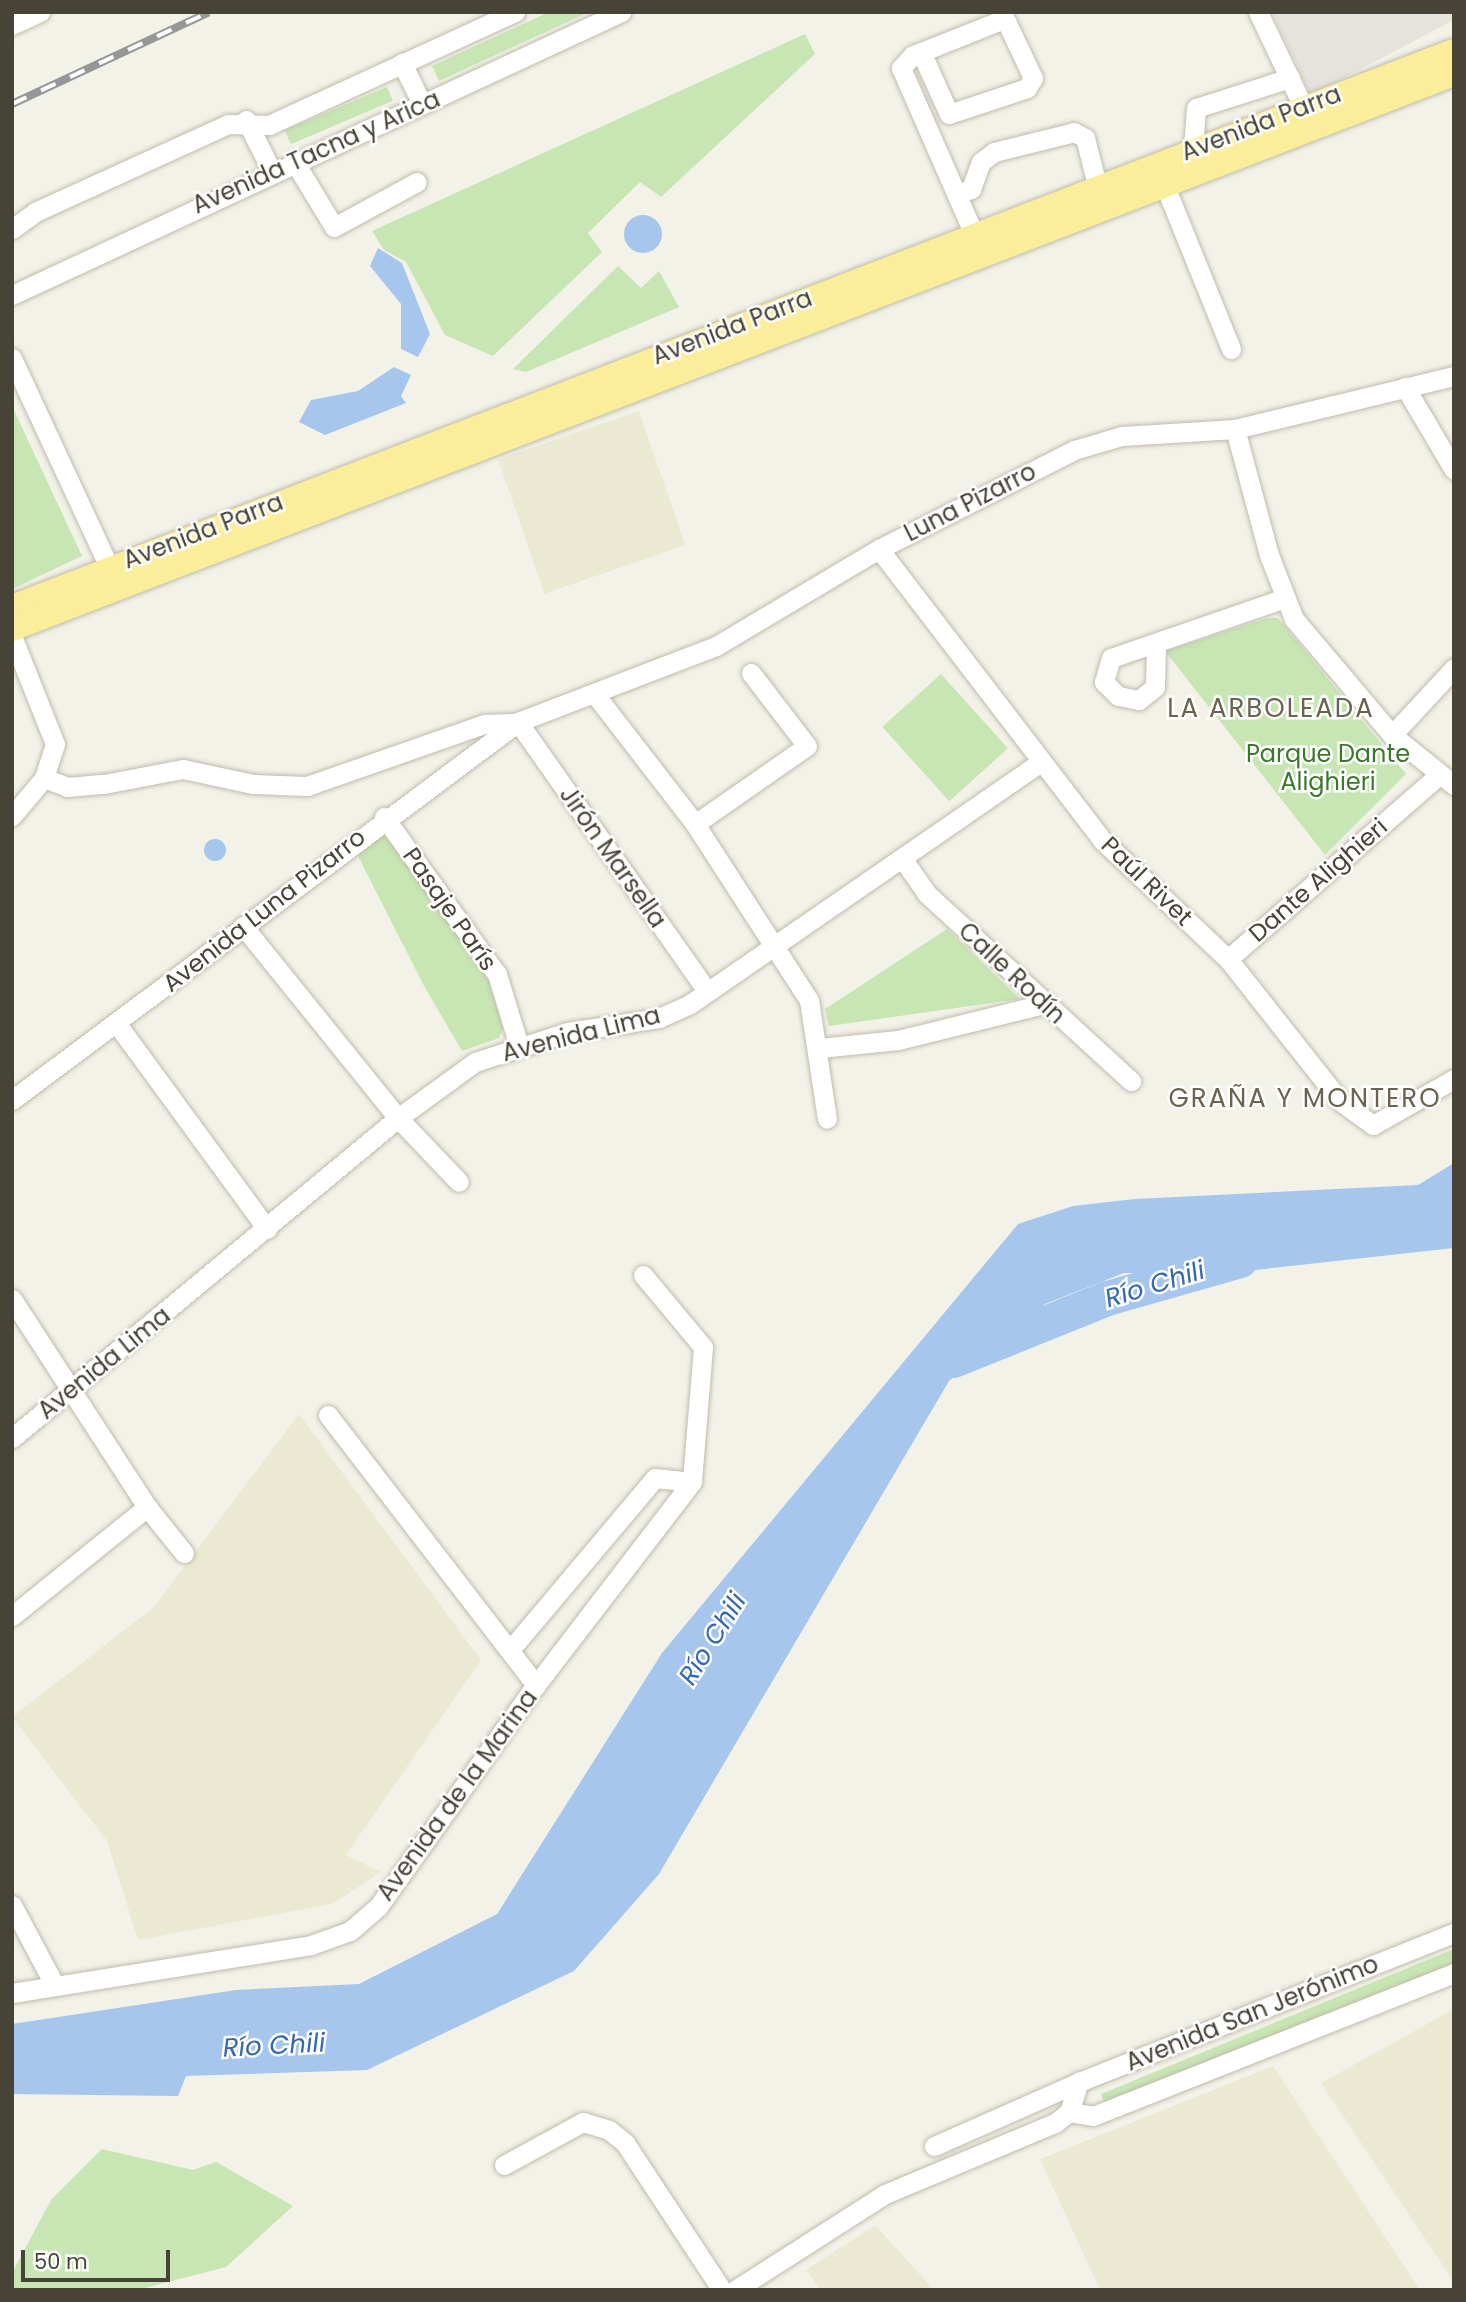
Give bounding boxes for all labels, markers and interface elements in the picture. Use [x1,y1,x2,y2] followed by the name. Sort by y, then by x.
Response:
[1177,79,1345,167] street label: Avenida Parra
[188,84,444,220] street label: Avenida Tacna y Arica
[648,283,816,371] street label: Avenida Parra
[899,456,1041,548] street label: Luna Pizarro
[119,487,287,575] street label: Avenida Parra
[1169,693,1373,725] district label: LA ARBOLEADA
[1246,740,1410,796] park label: Parque Dante Alighieri
[554,781,672,933] street label: Jirón Marsella
[1243,812,1393,948] street label: Dante Alighieri
[157,822,371,998] street label: Avenida Luna Pizarro
[1096,831,1198,931] street label: Paúl Rivet
[397,842,503,976] street label: Pasaje París
[953,916,1071,1030] street label: Calle Rodín
[499,1000,663,1068] street label: Avenida Lima
[1170,1083,1440,1115] district label: GRAÑA Y MONTERO
[1101,1255,1209,1315] water label: Río Chili
[32,1301,176,1425] street label: Avenida Lima
[673,1587,753,1691] water label: Río Chili
[371,1684,543,1906] street label: Avenida de la Marina
[1121,1949,1383,2077] street label: Avenida San Jerónimo
[222,2028,326,2064] water label: Río Chili
[24,2236,173,2280] scale bar
[34,2247,88,2276] text: 50 m

